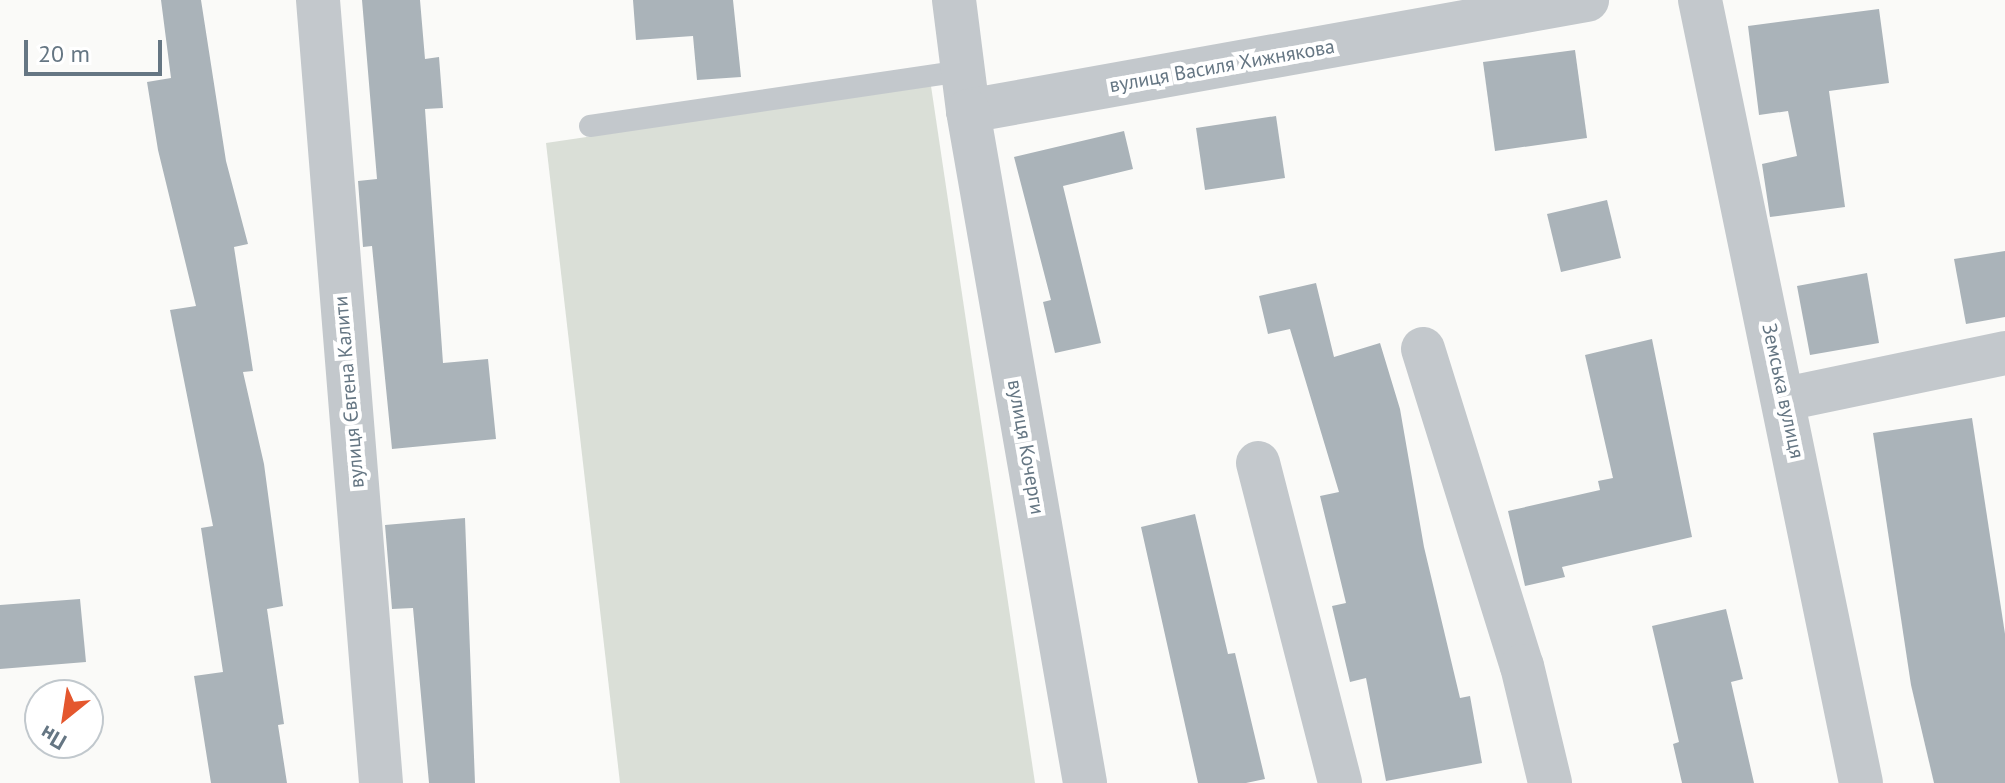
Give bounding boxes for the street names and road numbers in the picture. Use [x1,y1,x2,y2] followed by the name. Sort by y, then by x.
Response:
[1107,34,1337,98] street label: вулиця Василя Хижнякова
[329,295,369,489] street label: вулиця Євгена Калити
[1757,321,1809,461] street label: Земська вулиця
[1002,378,1050,516] street label: вулиця Кочерги

